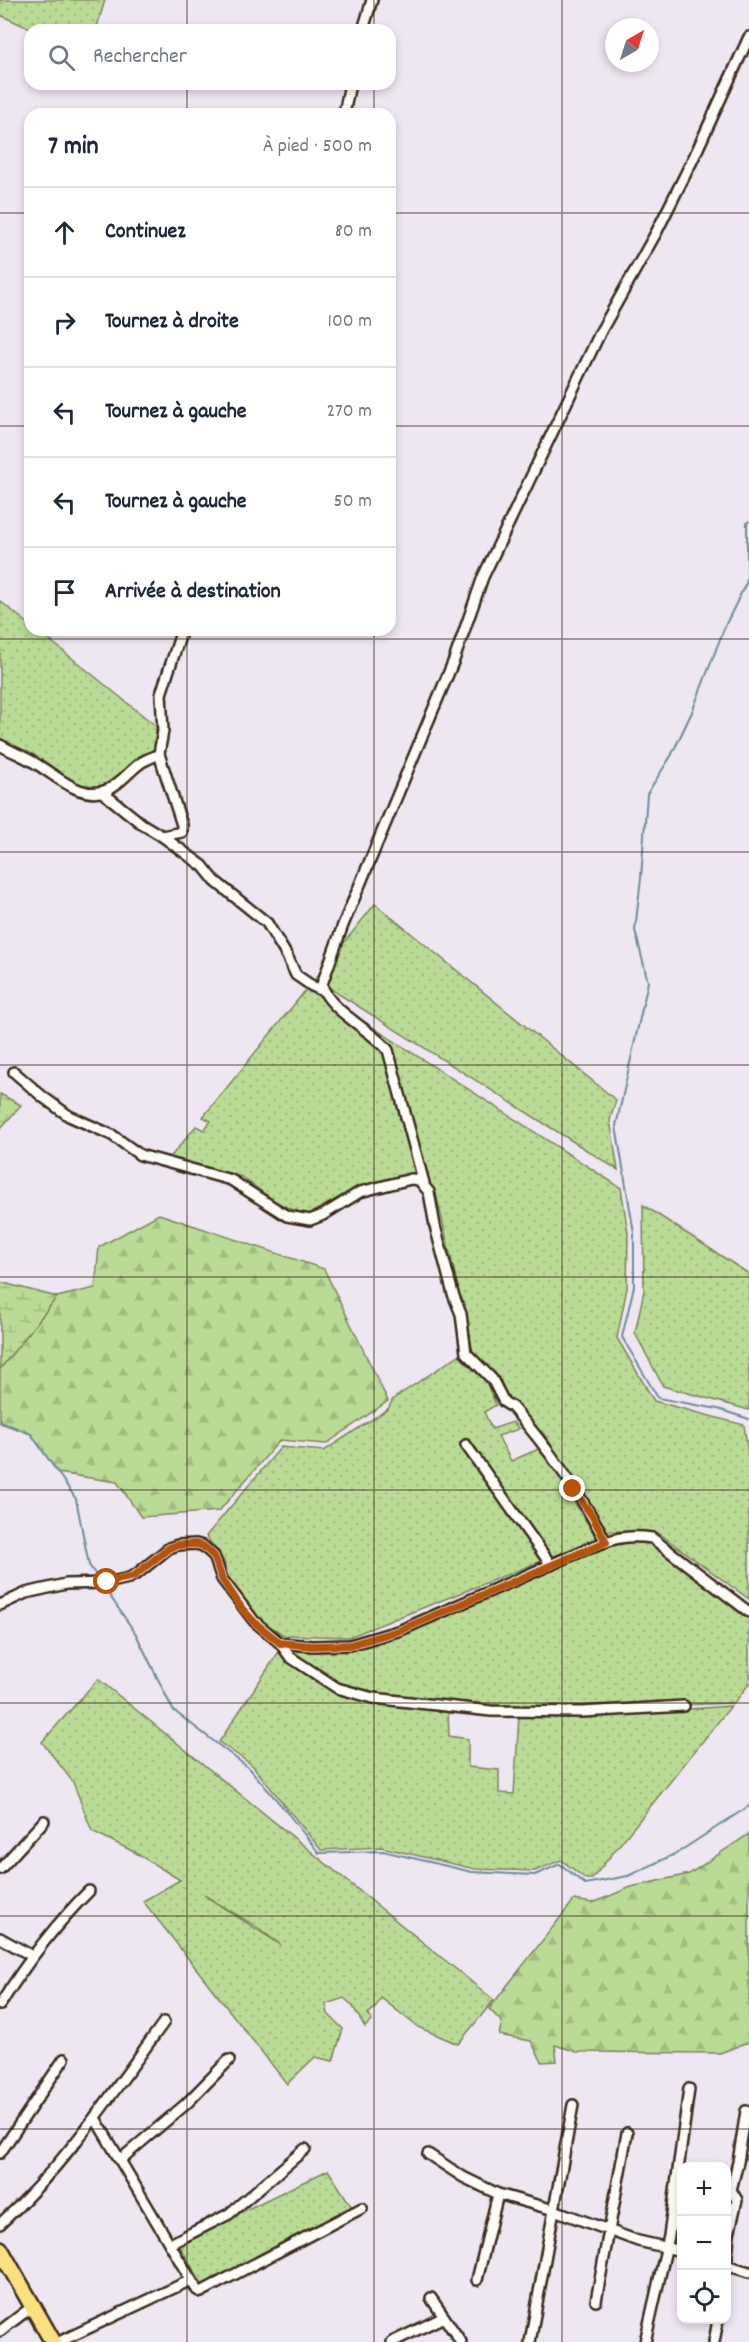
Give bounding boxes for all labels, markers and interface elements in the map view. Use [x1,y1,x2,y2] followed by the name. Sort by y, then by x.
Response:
[605,18,659,72] north arrow
[24,24,396,90] search box
[45,41,78,74] icon: search
[93,42,187,73] text: Rechercher
[48,129,99,166] text: 7 min
[263,133,372,161] text: À pied · 500 m
[48,216,81,249] icon: ahead
[105,217,186,248] text: Continuez
[335,218,372,246] text: 80 m
[48,306,81,339] icon: right
[105,307,239,338] text: Tournez à droite
[328,308,372,336] text: 100 m
[48,396,81,429] icon: left
[105,397,247,428] text: Tournez à gauche
[326,398,372,426] text: 270 m
[48,486,81,519] icon: left
[105,487,247,518] text: Tournez à gauche
[334,488,372,516] text: 50 m
[48,576,81,609] icon: arrive
[105,577,281,608] text: Arrivée à destination
[559,1475,585,1501] route end
[93,1568,119,1594] route start
[677,2162,731,2324] map controls
[677,2162,731,2216] button: +
[677,2216,731,2270] button: −
[677,2270,731,2324] button: locate

